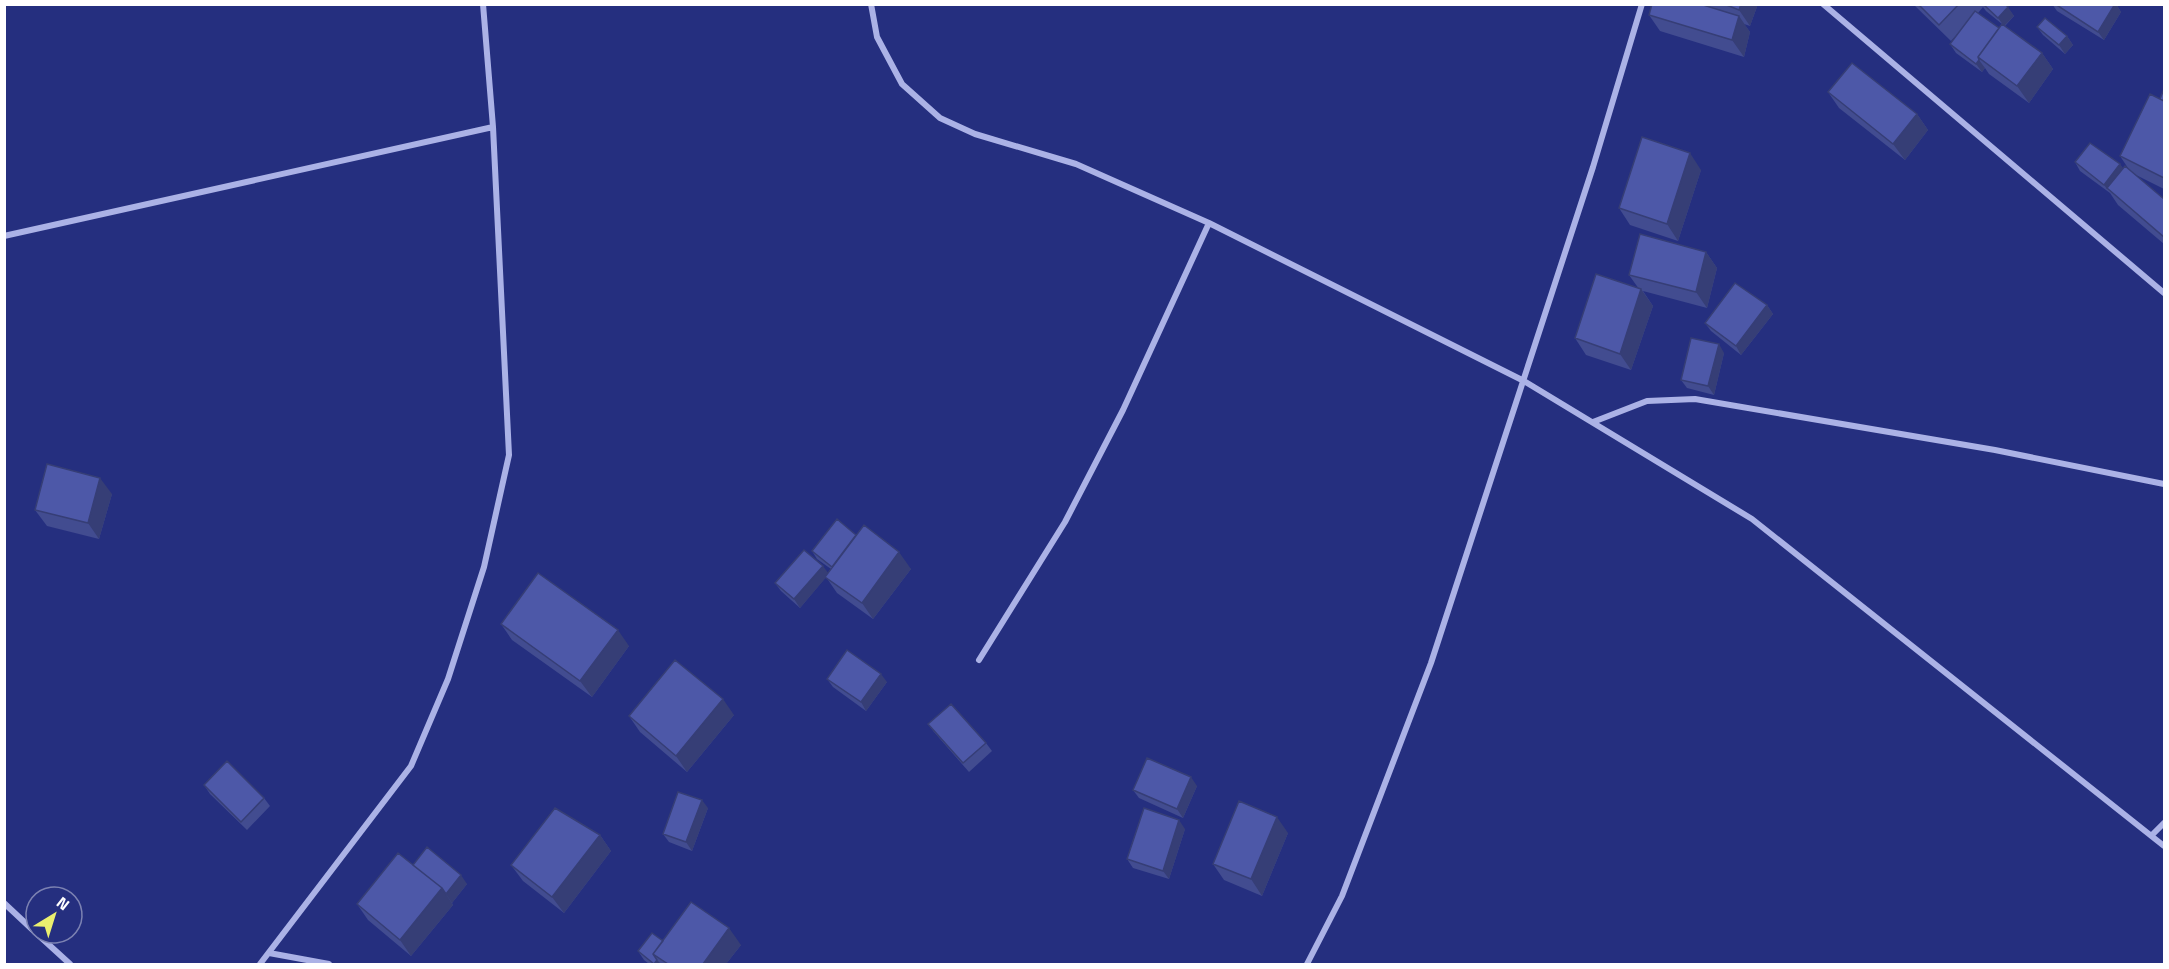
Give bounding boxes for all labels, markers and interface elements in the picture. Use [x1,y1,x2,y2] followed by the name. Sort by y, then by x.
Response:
[24,885,84,945] north arrow
[51,890,75,916] text: N

